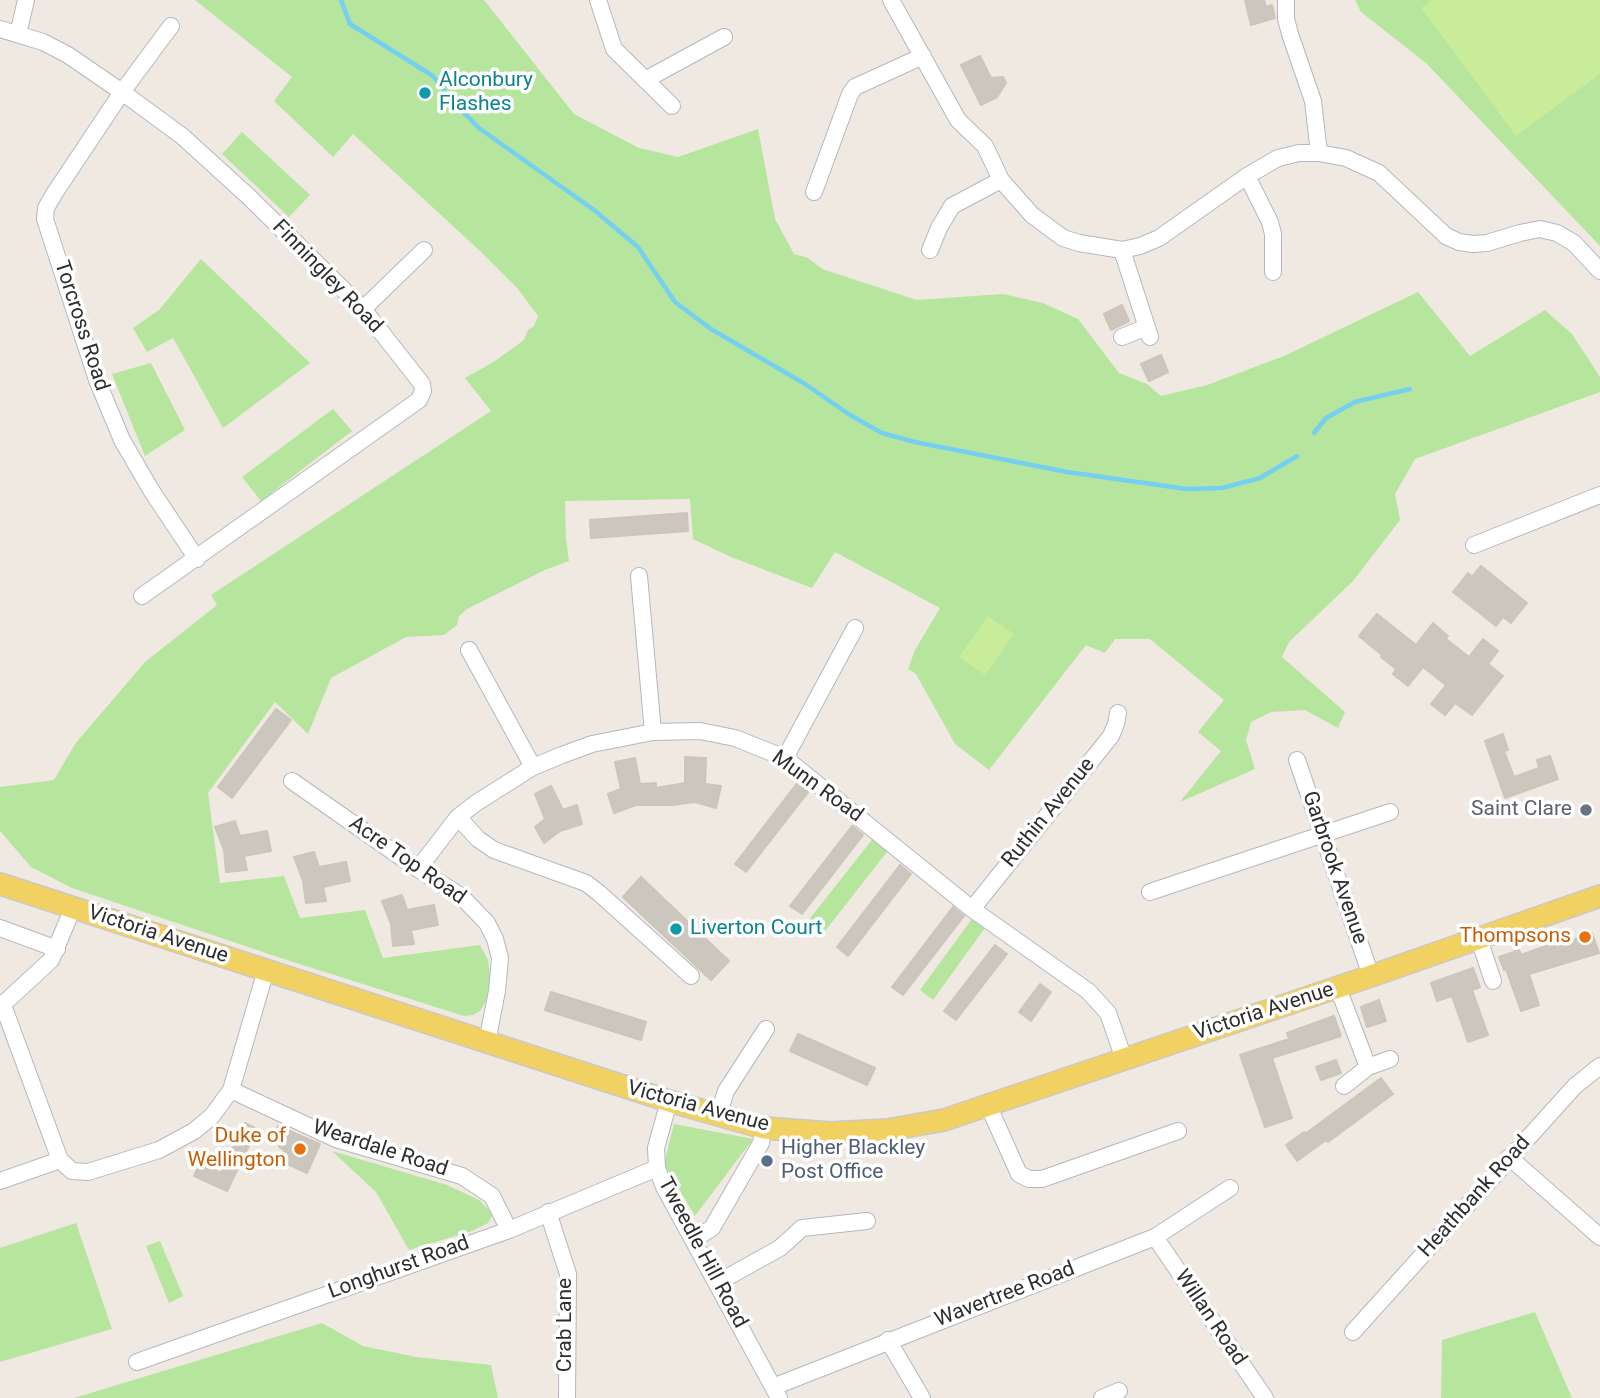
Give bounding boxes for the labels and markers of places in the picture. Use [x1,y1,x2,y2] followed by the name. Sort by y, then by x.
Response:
[439,68,533,118] place label: Alconbury Flashes
[417,85,433,101] marker: Alconbury Flashes
[1471,797,1572,823] place label: Saint Clare
[1578,802,1594,818] marker: Saint Clare
[690,916,822,942] place label: Liverton Court
[668,921,684,937] marker: Liverton Court
[1459,924,1571,950] place label: Thompsons
[1577,929,1593,945] marker: Thompsons
[188,1124,286,1174] place label: Duke of Wellington
[781,1136,925,1186] place label: Higher Blackley Post Office
[292,1141,308,1157] marker: Duke of Wellington
[759,1153,775,1169] marker: Higher Blackley Post Office

